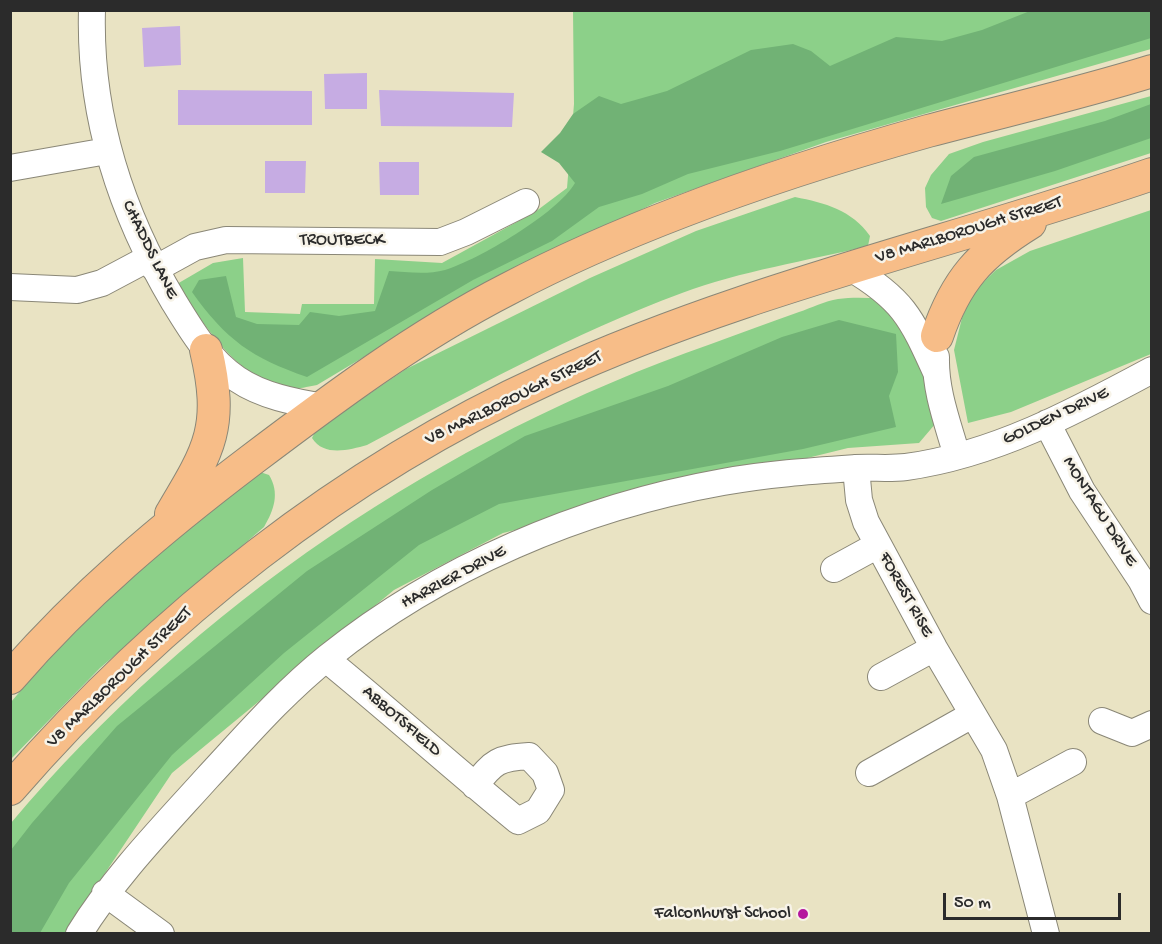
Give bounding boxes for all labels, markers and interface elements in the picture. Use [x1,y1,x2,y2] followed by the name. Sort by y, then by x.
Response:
[873,192,1065,270] street label: V8 MARLBOROUGH STREET
[116,197,182,303] street label: CHADDS LANE
[300,230,384,252] street label: TROUTBECK
[422,347,606,451] street label: V8 MARLBOROUGH STREET
[1000,383,1112,451] street label: GOLDEN DRIVE
[1057,453,1141,571] street label: MONTAGU DRIVE
[398,541,510,615] street label: HARRIER DRIVE
[873,549,937,641] street label: FOREST RISE
[43,603,197,753] street label: V8 MARLBOROUGH STREET
[357,682,445,762] street label: ABBOTSFIELD
[946,881,1124,919] scale bar
[954,893,991,914] text: 50 m
[654,903,791,925] place label: Falconhurst School
[796,907,810,921] marker: Falconhurst School

